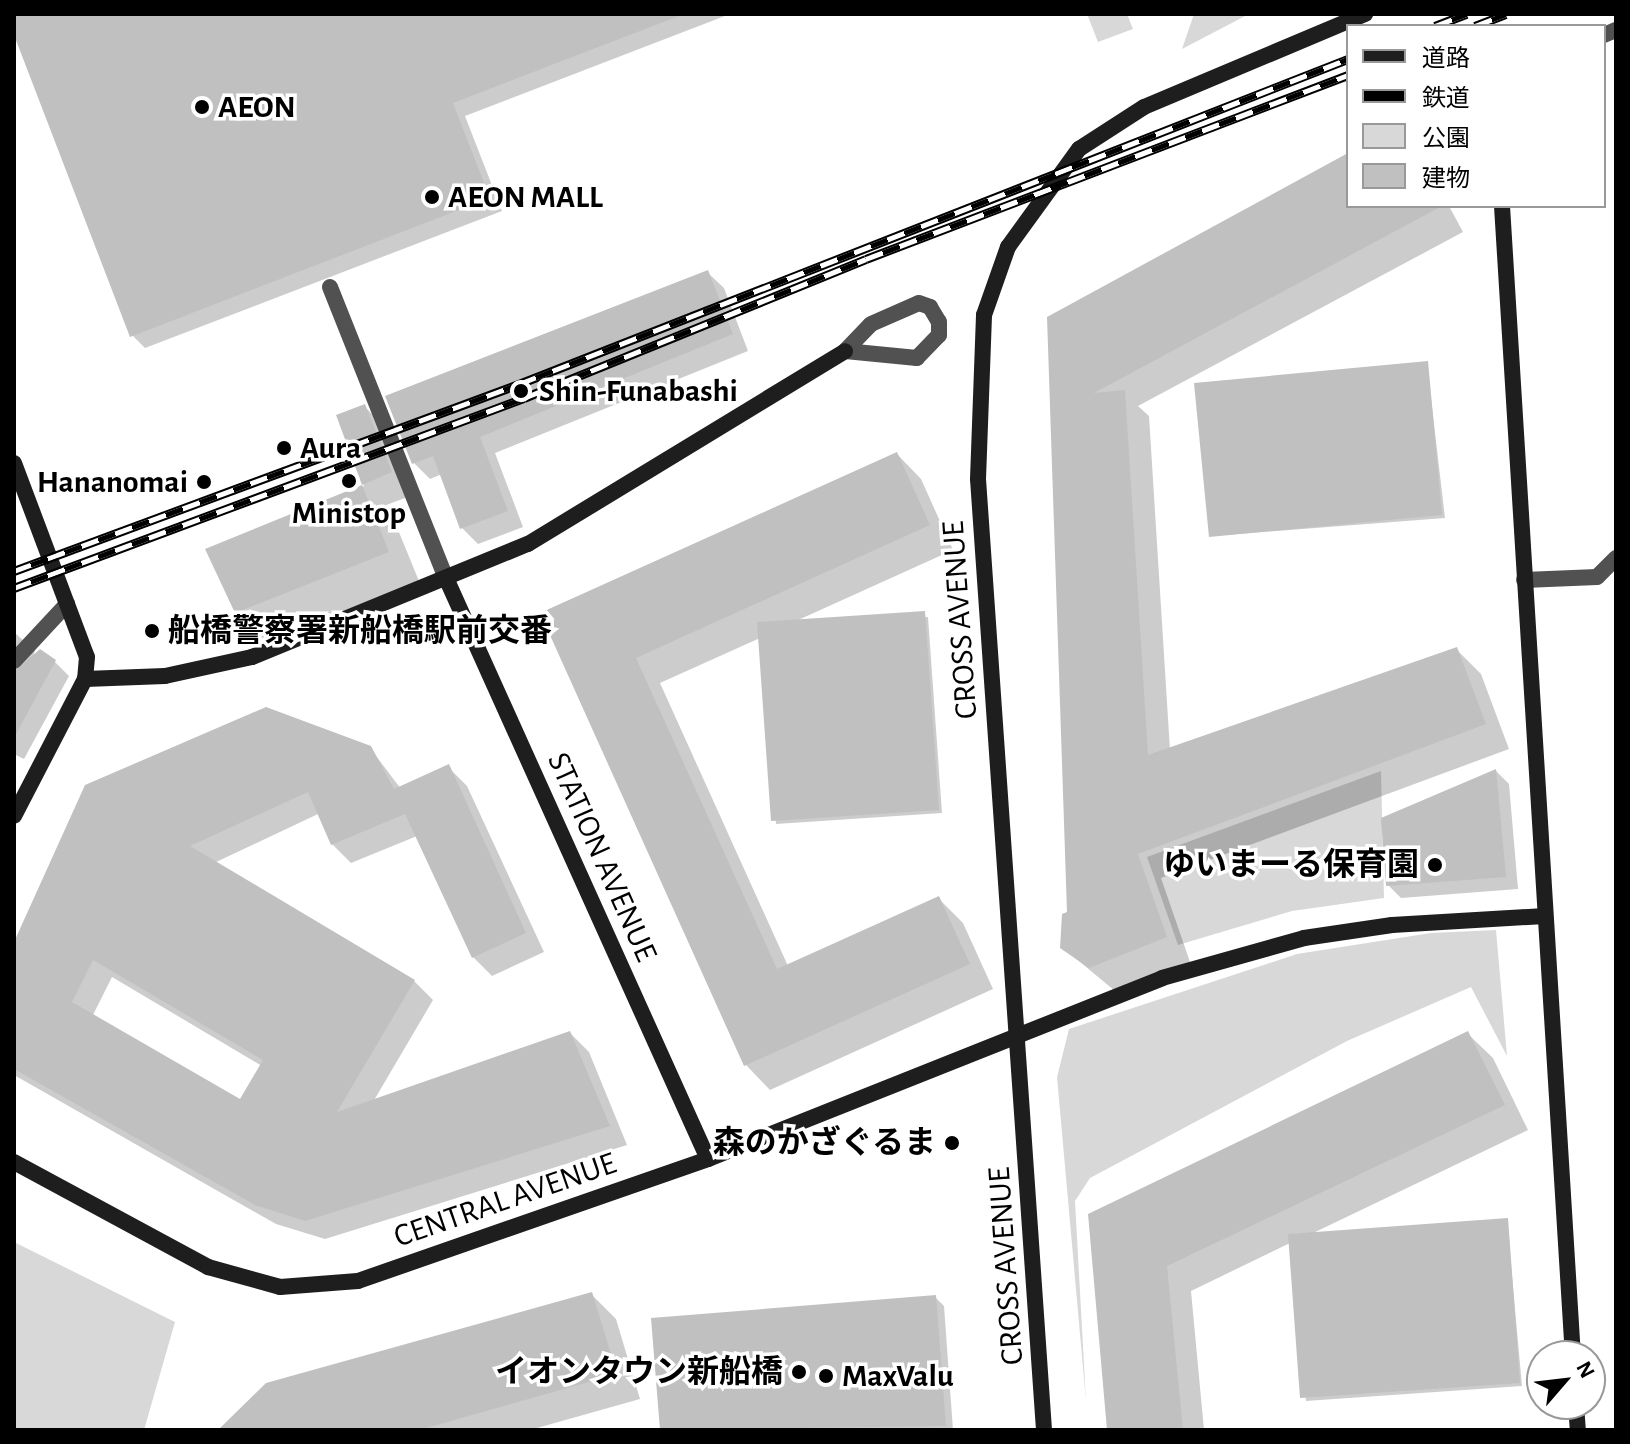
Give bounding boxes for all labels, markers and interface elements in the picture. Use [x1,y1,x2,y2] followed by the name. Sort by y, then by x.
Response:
[1346,24,1606,208] legend
[1422,47,1470,71] text: 道路
[1422,87,1470,111] text: 鉄道
[218,88,296,126] place label: AEON
[193,98,211,116] marker: AEON
[1422,127,1470,151] text: 公園
[1422,167,1470,191] text: 建物
[448,178,603,216] place label: AEON MALL
[423,188,441,206] marker: AEON MALL
[539,372,738,410] place label: Shin-Funabashi
[510,380,532,402] marker: Shin-Funabashi
[300,429,361,467] place label: Aura
[275,439,293,457] marker: Aura
[37,463,188,501] place label: Hananomai
[340,472,358,490] marker: Ministop
[195,473,213,491] marker: Hananomai
[292,494,406,532] place label: Ministop
[934,520,986,720] street label: CROSS AVENUE
[168,612,552,650] place label: 船橋警察署新船橋駅前交番
[143,622,161,640] marker: 船橋警察署新船橋駅前交番
[539,746,665,968] street label: STATION AVENUE
[1163,846,1419,884] place label: ゆいまーる保育園
[1426,856,1444,874] marker: ゆいまーる保育園
[712,1124,936,1162] place label: 森のかざぐるま
[943,1134,961,1152] marker: 森のかざぐるま
[389,1144,621,1256] street label: CENTRAL AVENUE
[980,1166,1032,1366] street label: CROSS AVENUE
[1526,1340,1606,1420] north arrow
[495,1353,783,1391] place label: イオンタウン新船橋
[842,1357,954,1395] place label: MaxValu
[1572,1358,1599,1382] text: N
[790,1363,808,1381] marker: イオンタウン新船橋
[817,1367,835,1385] marker: MaxValu

